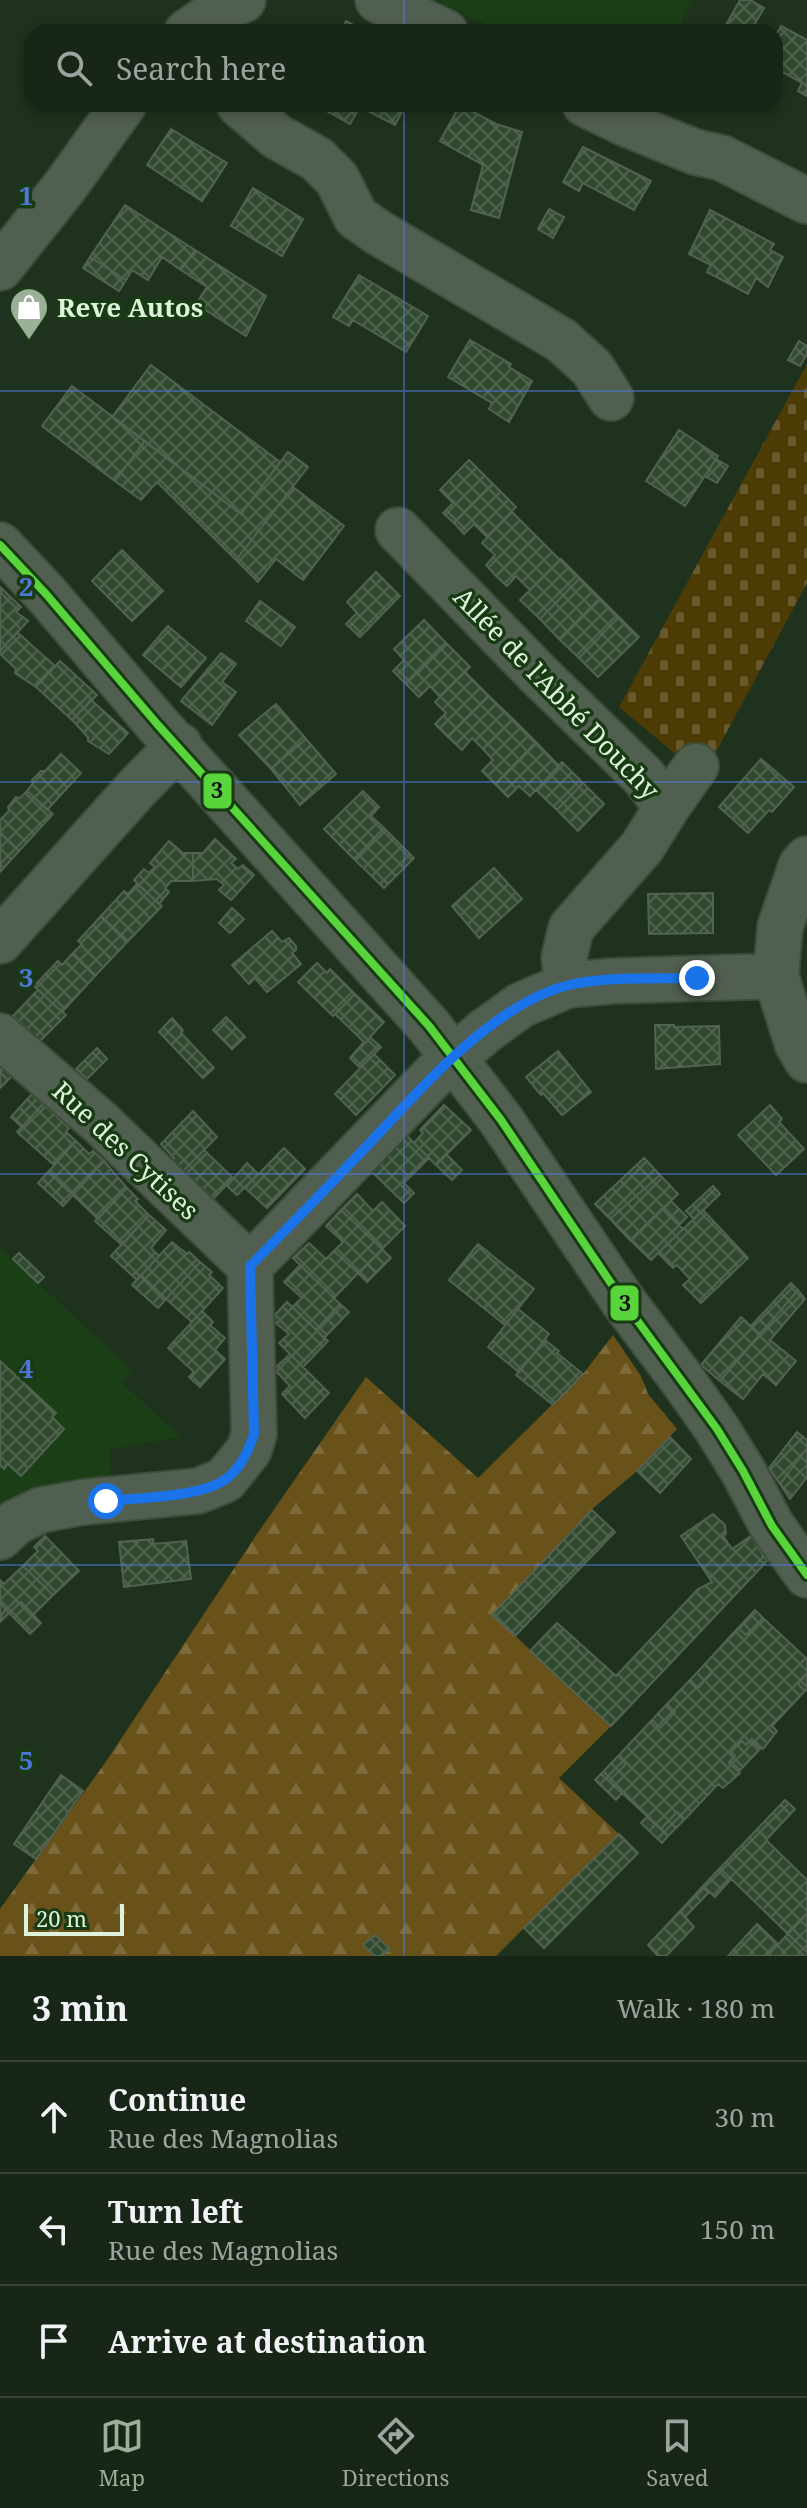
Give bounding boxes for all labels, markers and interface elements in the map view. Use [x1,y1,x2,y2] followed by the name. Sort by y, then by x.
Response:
[24,24,783,112] search box
[52,46,96,90] icon: search
[116,48,286,89] text: Search here
[19,177,33,213] text: 1
[8,286,50,341] shop icon: Reve Autos
[57,289,203,325] place label: Reve Autos
[19,568,33,604] text: 2
[446,579,668,807] street label: Allée de l'Abbé Douchy
[202,772,233,810] line badge: 3
[211,774,223,804] text: 3
[19,959,33,995] text: 3
[679,960,715,996] route end
[45,1073,207,1227] street label: Rue des Cytises
[609,1284,640,1322] line badge: 3
[619,1287,631,1317] text: 3
[19,1350,34,1386] text: 4
[88,1483,124,1519] route start
[19,1742,33,1778] text: 5
[24,1900,124,1936] scale bar
[36,1903,87,1933] text: 20 m
[32,1985,128,2031] text: 3 min
[617,1990,775,2026] text: Walk · 180 m
[108,2079,246,2120] text: Continue
[32,2095,76,2139] icon: ahead
[715,2099,775,2135] text: 30 m
[108,2120,338,2156] text: Rue des Magnolias
[108,2191,243,2232] text: Turn left
[32,2207,76,2251] icon: left
[700,2211,775,2247] text: 150 m
[108,2232,338,2268] text: Rue des Magnolias
[32,2319,76,2363] icon: arrive
[108,2321,427,2362] text: Arrive at destination
[98,2414,145,2492] tab: Map
[342,2414,449,2492] tab: Directions
[646,2414,709,2492] tab: Saved

